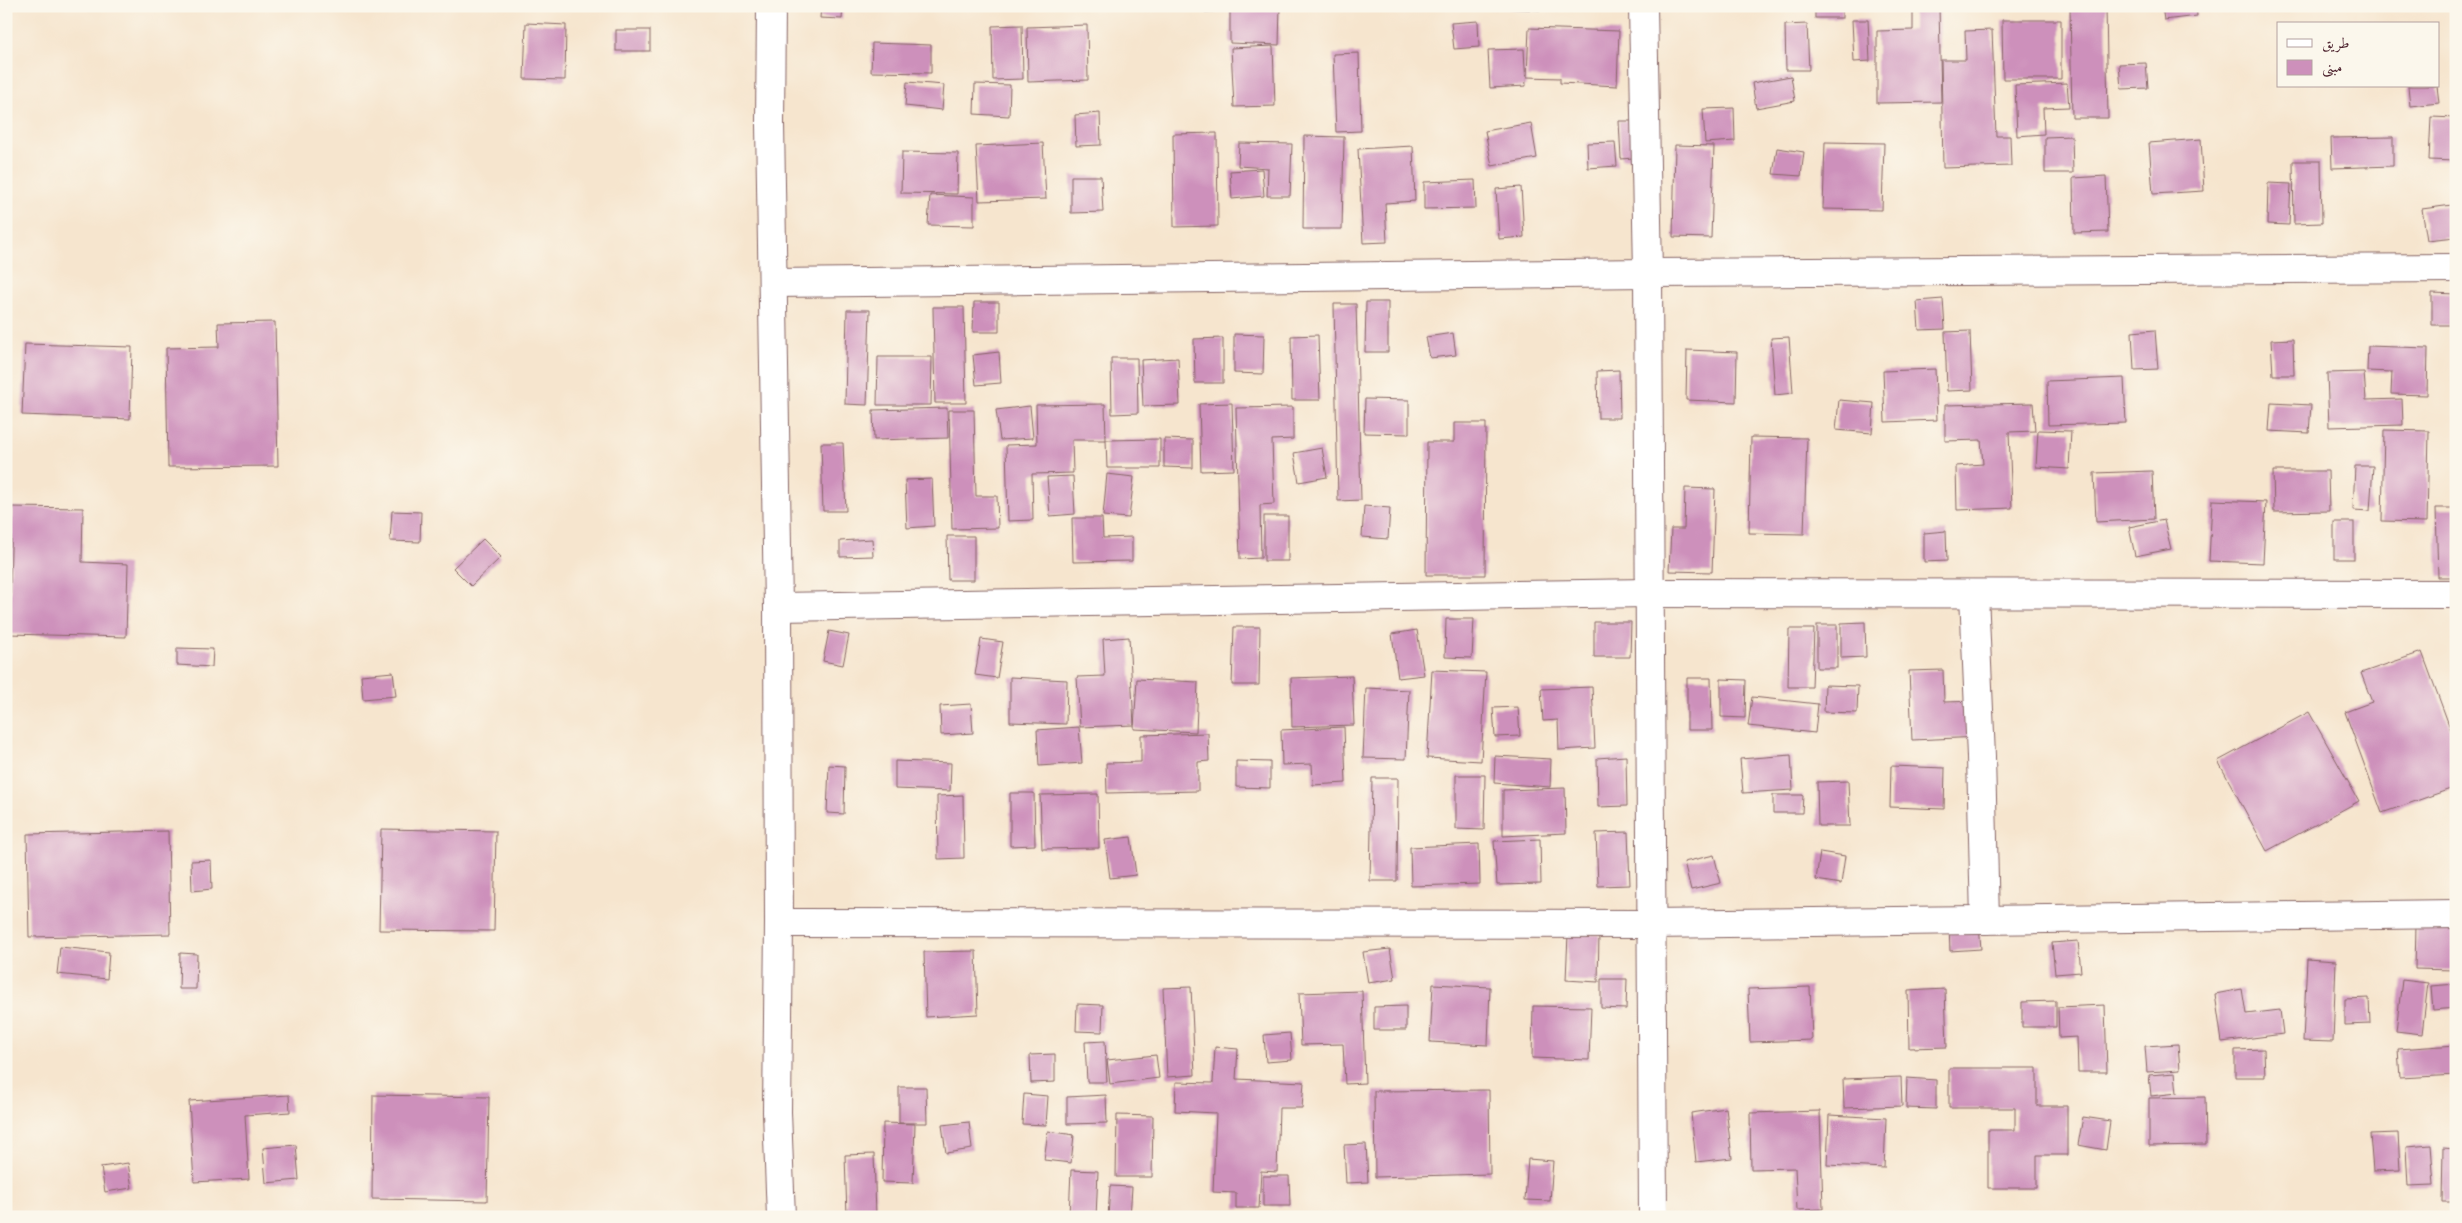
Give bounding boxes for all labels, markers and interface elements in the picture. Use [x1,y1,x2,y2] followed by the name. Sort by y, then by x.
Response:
[2277,22,2440,88] legend
[2322,34,2349,53] text: طريق
[2322,58,2342,78] text: مبنى

